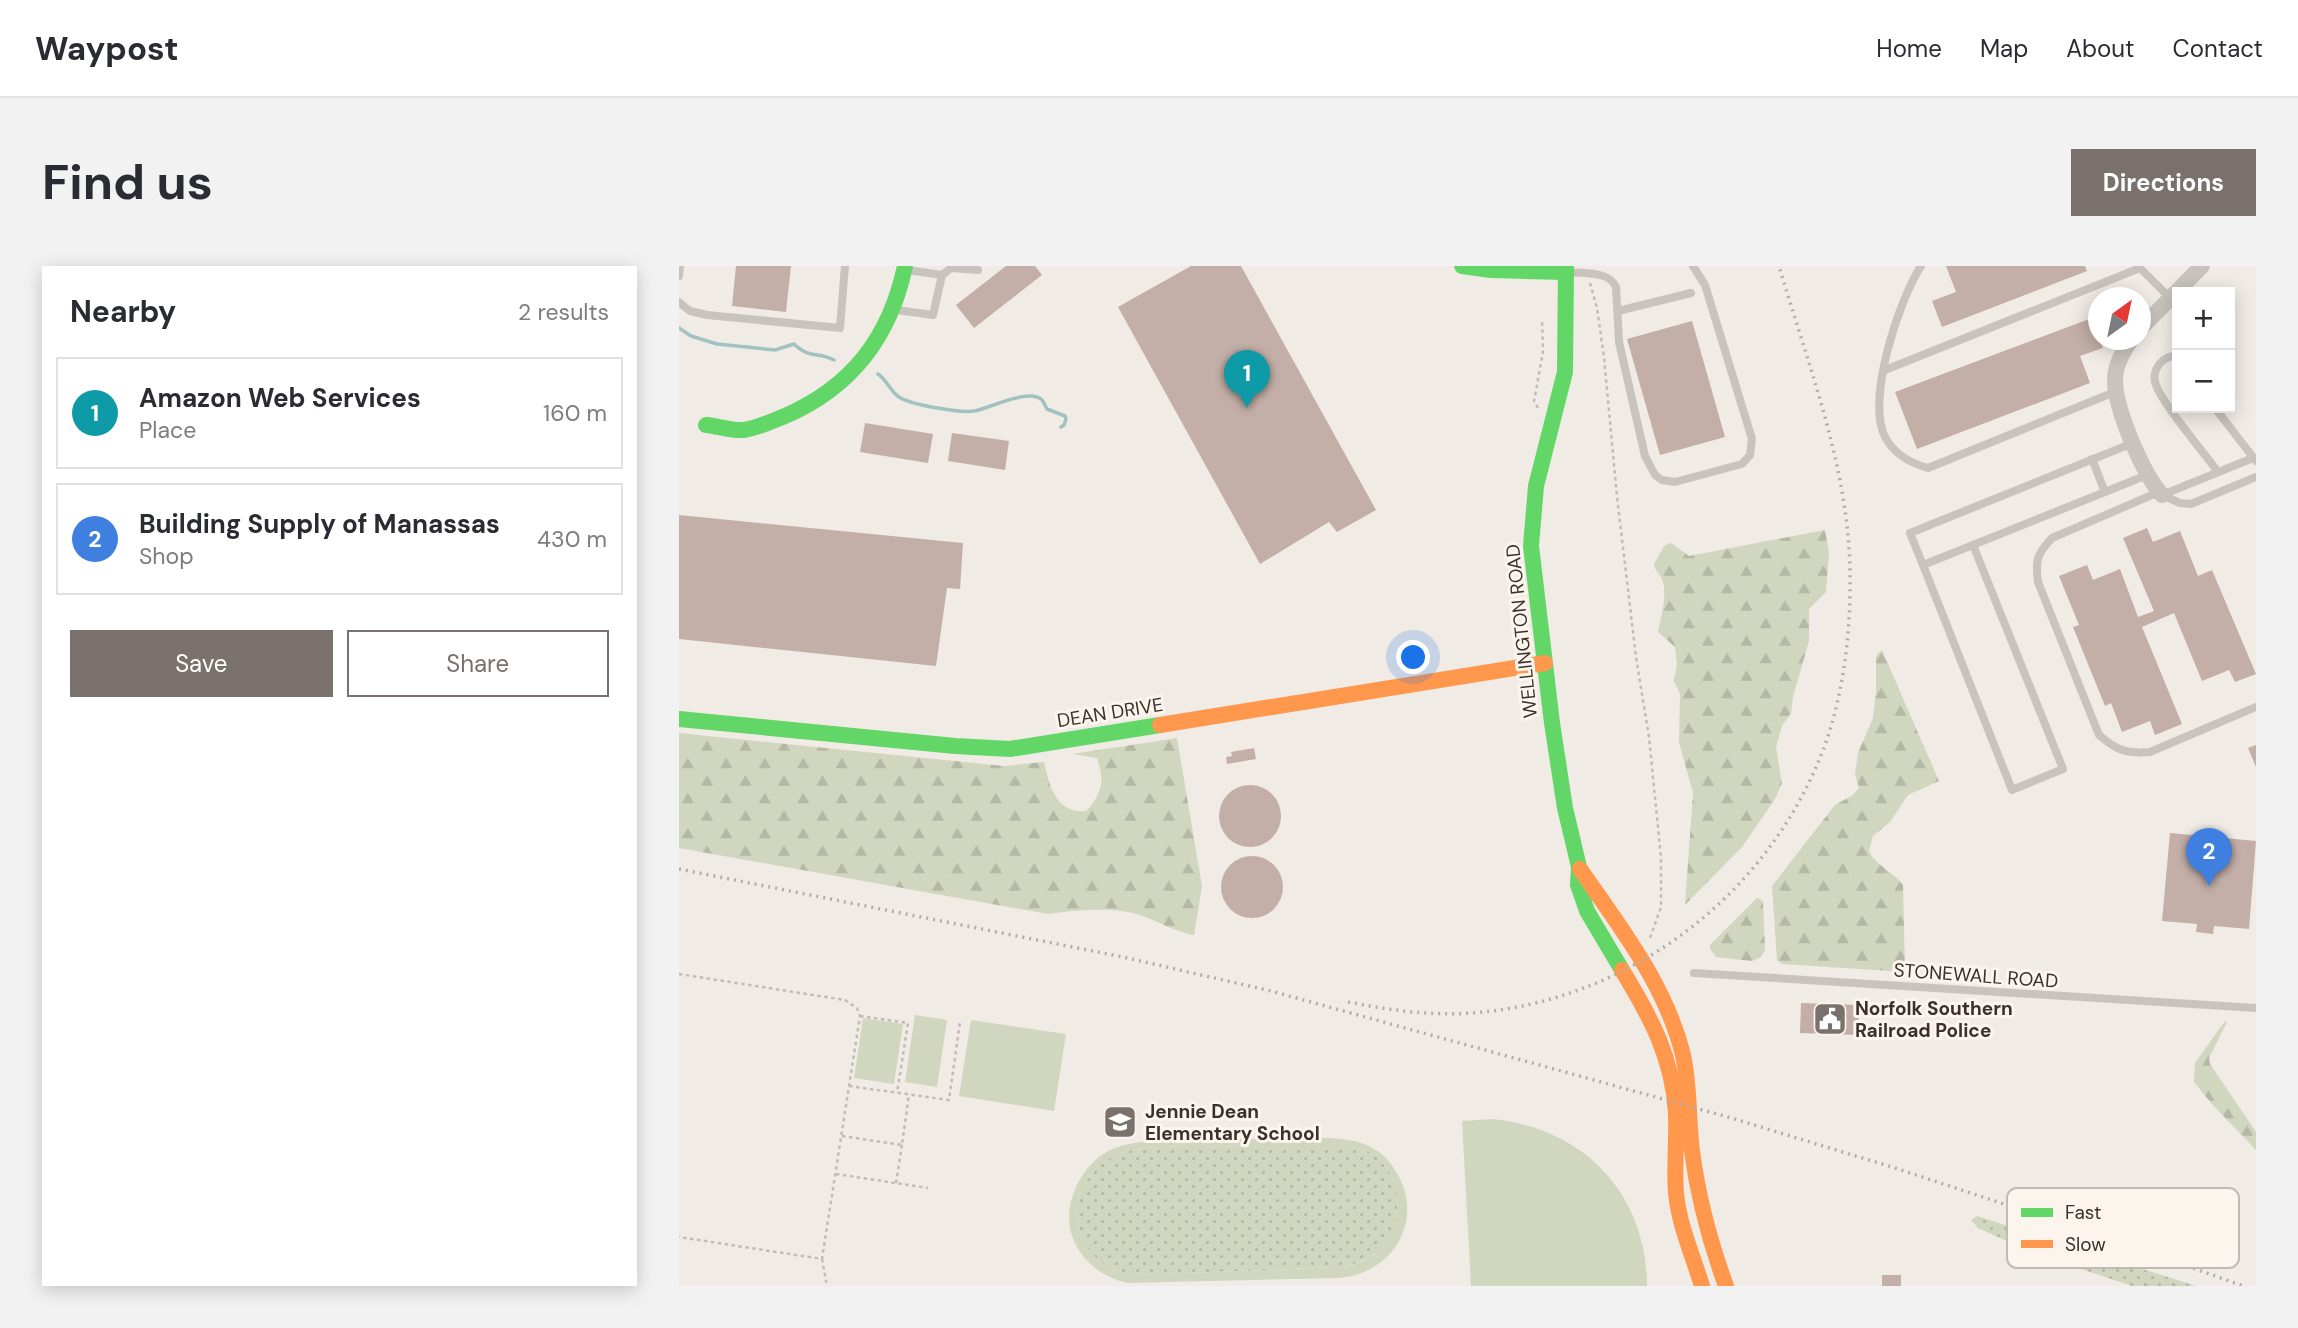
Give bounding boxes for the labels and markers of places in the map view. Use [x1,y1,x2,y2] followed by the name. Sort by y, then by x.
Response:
[1224,350,1270,408] pin: 1
[2186,828,2232,886] pin: 2
[1855,996,2013,1043] place label: Norfolk Southern Railroad Police
[1811,1000,1849,1038] public building icon: Norfolk Southern Railroad Police
[1145,1099,1320,1146] place label: Jennie Dean Elementary School
[1101,1103,1139,1141] school or university icon: Jennie Dean Elementary School

